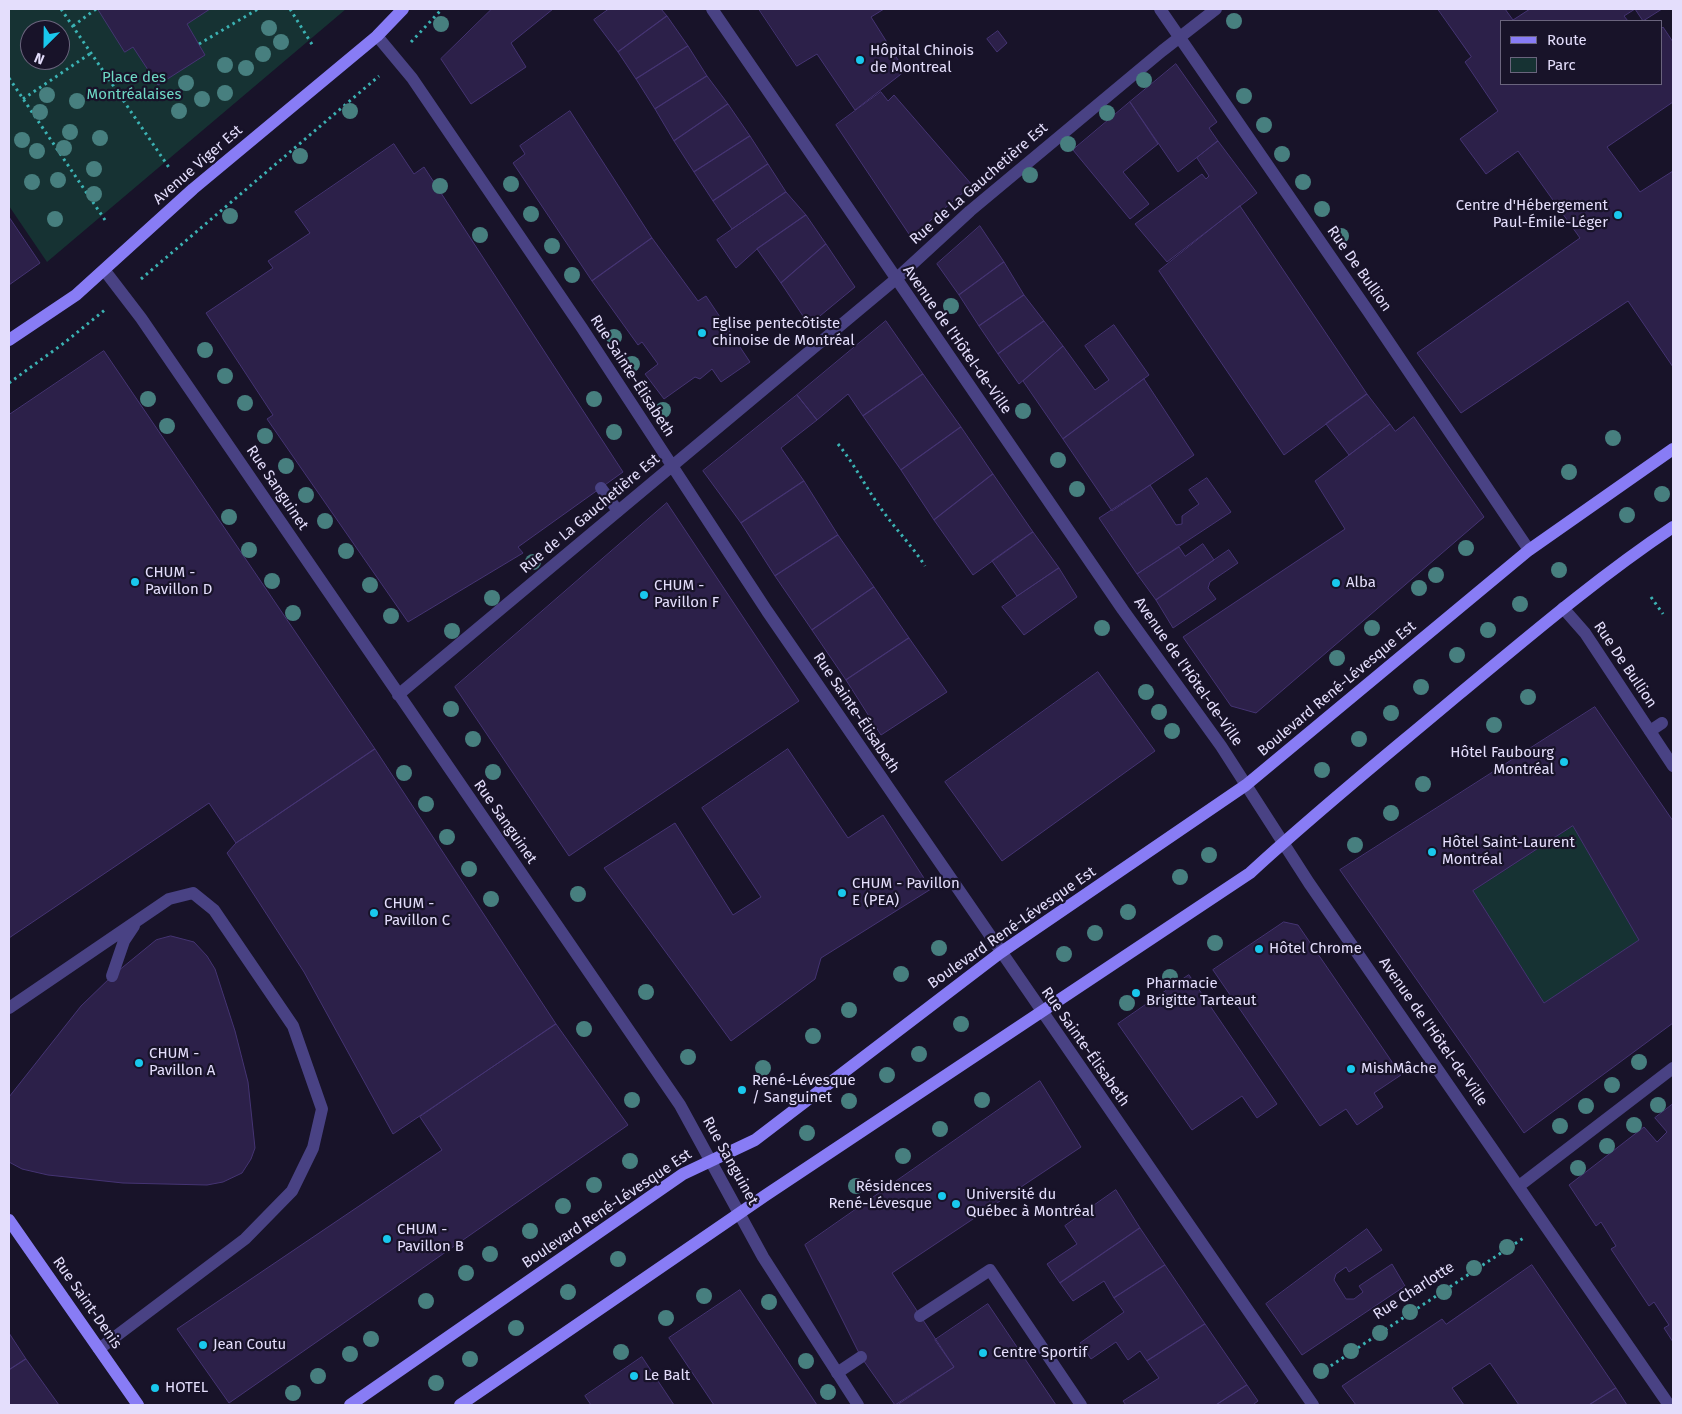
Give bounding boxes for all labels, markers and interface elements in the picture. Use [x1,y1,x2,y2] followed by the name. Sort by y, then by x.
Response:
[20,20,70,70] north arrow
[1500,20,1662,85] legend
[1547,31,1587,49] text: Route
[870,42,974,77] place label: Hôpital Chinois de Montreal
[32,49,47,68] text: N
[854,54,866,66] marker: Hôpital Chinois de Montreal
[1547,56,1576,74] text: Parc
[87,69,181,104] park label: Place des Montréalaises
[906,119,1052,249] street label: Rue de La Gauchetière Est
[150,121,246,209] street label: Avenue Viger Est
[1456,197,1608,232] place label: Centre d'Hébergement Paul-Émile-Léger
[1612,209,1624,221] marker: Centre d'Hébergement Paul-Émile-Léger
[1323,223,1395,315] street label: Rue De Bullion
[899,262,1015,418] street label: Avenue de l'Hôtel-de-Ville
[586,312,678,440] street label: Rue Sainte-Élisabeth
[712,315,855,350] place label: Eglise pentecôtiste chinoise de Montréal
[696,327,708,339] marker: Eglise pentecôtiste chinoise de Montréal
[242,442,312,534] street label: Rue Sanguinet
[517,450,663,578] street label: Rue de La Gauchetière Est
[145,564,212,599] place label: CHUM - Pavillon D
[1346,574,1376,592] place label: Alba
[129,576,141,588] marker: CHUM - Pavillon D
[654,577,719,612] place label: CHUM - Pavillon F
[1330,577,1342,589] marker: Alba
[638,589,650,601] marker: CHUM - Pavillon F
[1130,594,1246,750] street label: Avenue de l'Hôtel-de-Ville
[1254,618,1420,760] street label: Boulevard René-Lévesque Est
[1590,618,1660,712] street label: Rue De Bullion
[809,649,903,777] street label: Rue Sainte-Élisabeth
[1450,744,1554,779] place label: Hôtel Faubourg Montréal
[1558,756,1570,768] marker: Hôtel Faubourg Montréal
[470,777,540,867] street label: Rue Sanguinet
[1442,834,1575,869] place label: Hôtel Saint-Laurent Montréal
[1426,846,1438,858] marker: Hôtel Saint-Laurent Montréal
[925,863,1099,993] street label: Boulevard René-Lévesque Est
[852,875,960,910] place label: CHUM - Pavillon E (PEA)
[836,887,848,899] marker: CHUM - Pavillon E (PEA)
[384,895,450,930] place label: CHUM - Pavillon C
[368,907,380,919] marker: CHUM - Pavillon C
[1269,940,1362,958] place label: Hôtel Chrome
[1253,943,1265,955] marker: Hôtel Chrome
[1375,954,1491,1110] street label: Avenue de l'Hôtel-de-Ville
[1146,975,1256,1010] place label: Pharmacie Brigitte Tarteaut
[1037,984,1133,1110] street label: Rue Sainte-Élisabeth
[1130,987,1142,999] marker: Pharmacie Brigitte Tarteaut
[149,1045,215,1080] place label: CHUM - Pavillon A
[133,1057,145,1069] marker: CHUM - Pavillon A
[1361,1060,1437,1078] place label: MishMâche
[1345,1063,1357,1075] marker: MishMâche
[752,1072,856,1107] place label: René-Lévesque / Sanguinet
[736,1084,748,1096] marker: René-Lévesque / Sanguinet
[698,1114,762,1208] street label: Rue Sanguinet
[519,1145,695,1273] street label: Boulevard René-Lévesque Est
[828,1178,932,1213] place label: Résidences René-Lévesque
[966,1186,1094,1221] place label: Université du Québec à Montréal
[936,1190,948,1202] marker: Résidences René-Lévesque
[950,1198,962,1210] marker: Université du Québec à Montréal
[397,1221,464,1256] place label: CHUM - Pavillon B
[381,1233,393,1245] marker: CHUM - Pavillon B
[49,1254,125,1352] street label: Rue Saint-Denis
[1370,1258,1458,1324] street label: Rue Charlotte
[213,1336,286,1354] place label: Jean Coutu
[197,1339,209,1351] marker: Jean Coutu
[993,1344,1087,1362] place label: Centre Sportif
[977,1347,989,1359] marker: Centre Sportif
[644,1367,690,1385] place label: Le Balt
[628,1370,640,1382] marker: Le Balt
[165,1379,208,1397] place label: HOTEL
[149,1382,161,1394] marker: HOTEL

